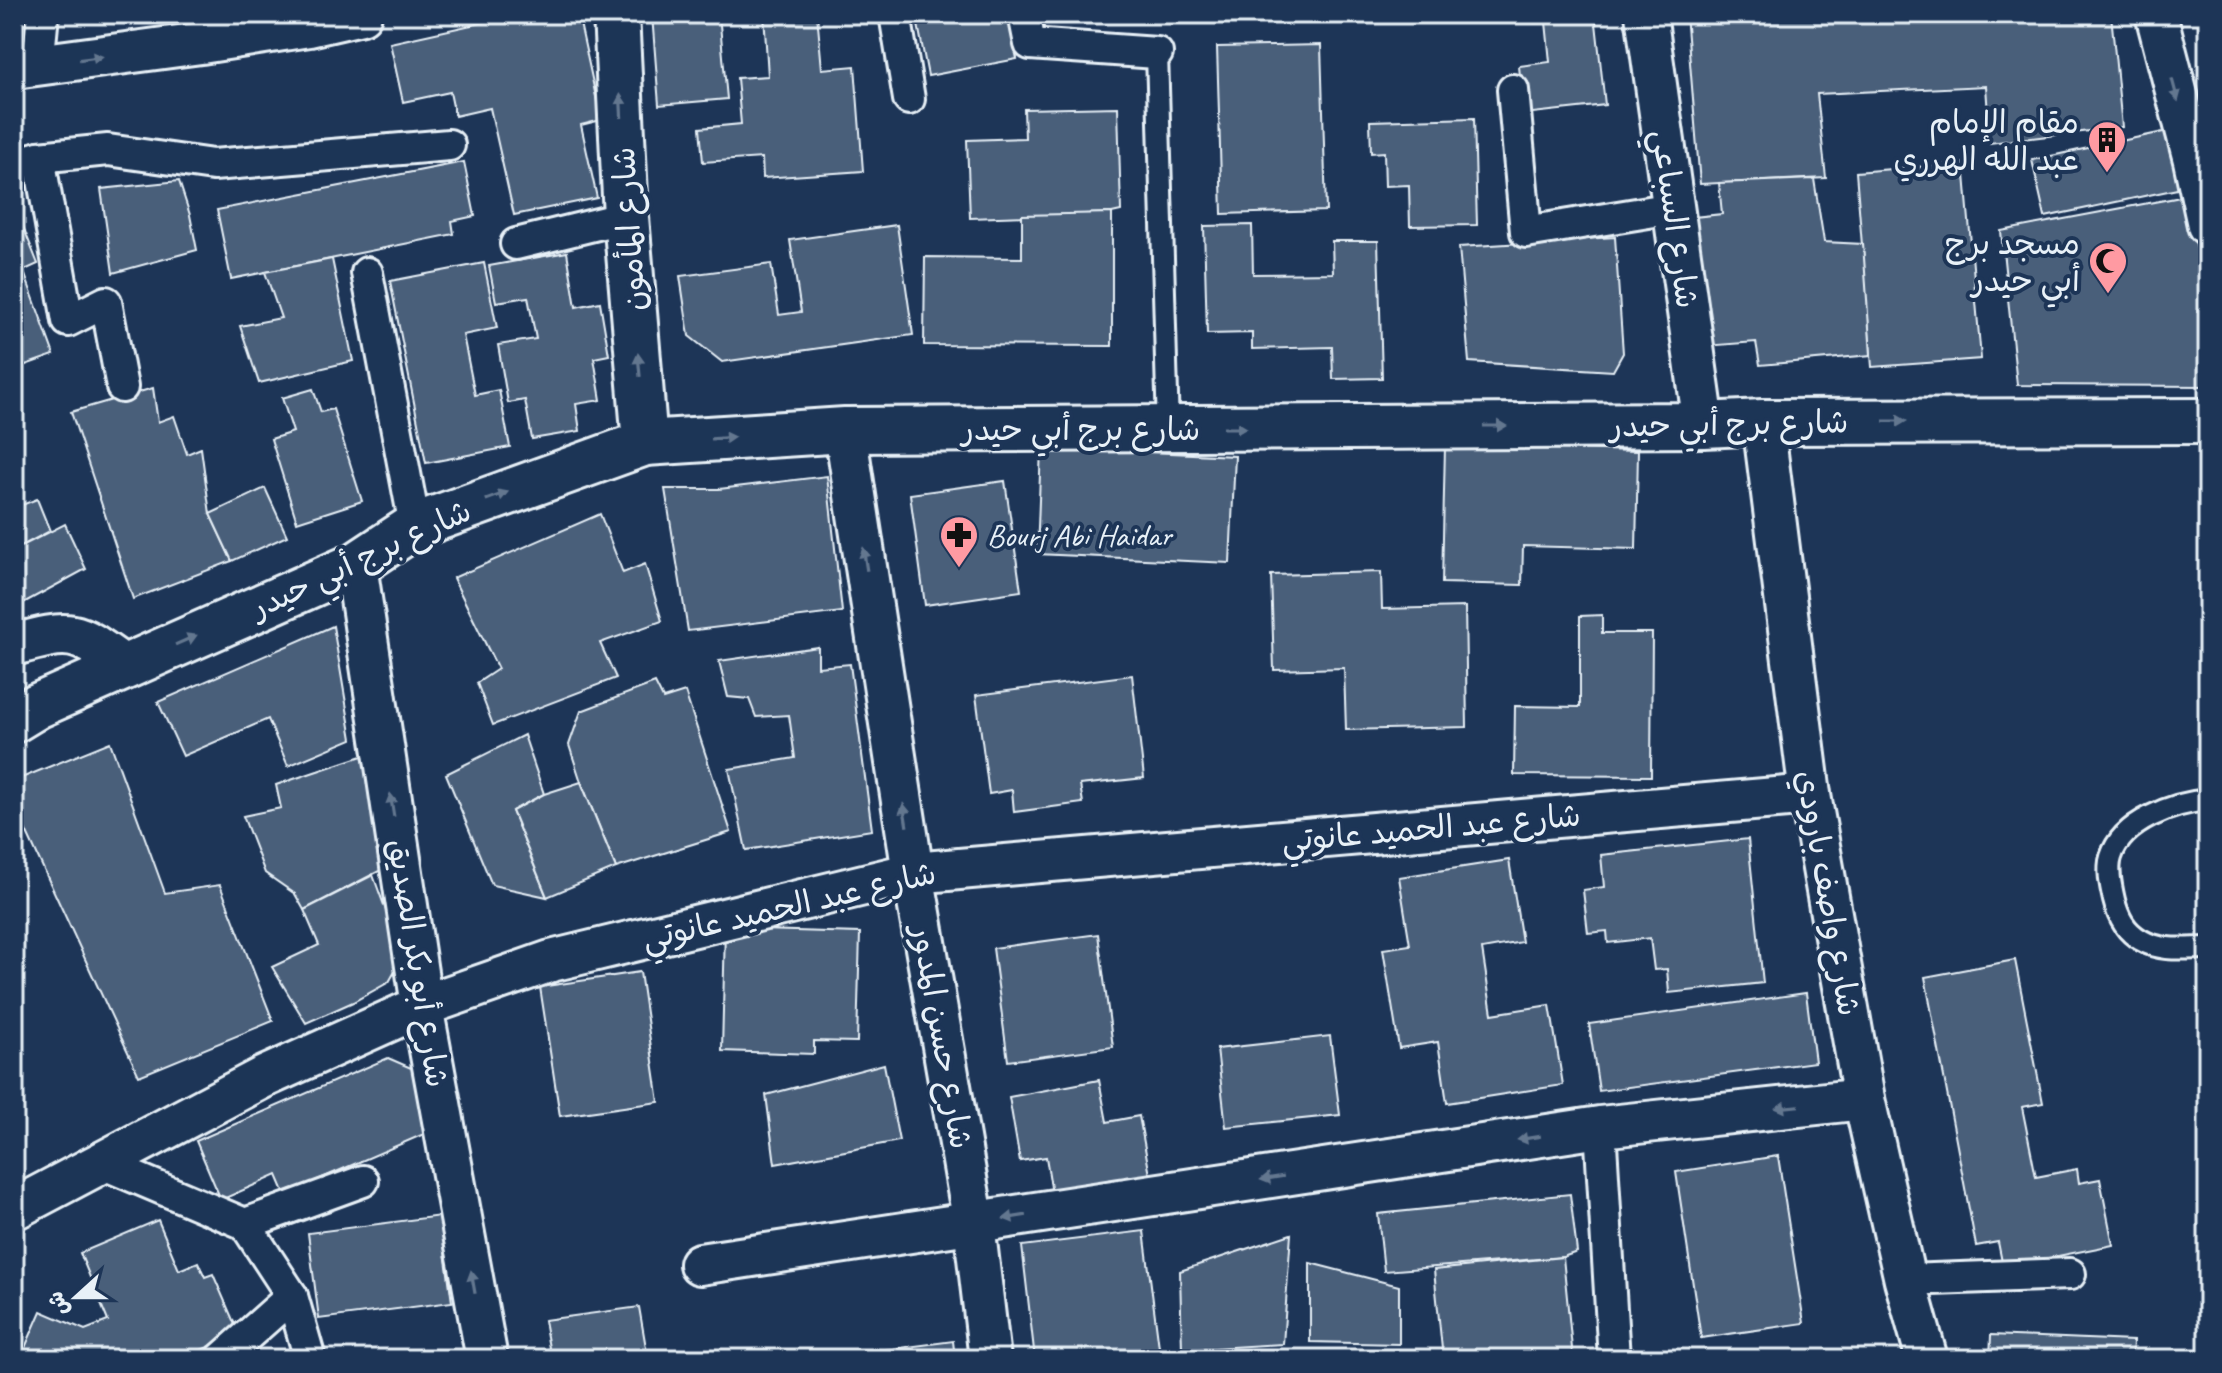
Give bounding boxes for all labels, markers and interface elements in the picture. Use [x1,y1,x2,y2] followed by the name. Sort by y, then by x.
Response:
[79,51,104,64] one-way arrow
[2170,77,2182,102] one-way arrow
[614,93,627,118] one-way arrow
[1893,102,2079,182] place label: مقام الإمام عبد الله الهرري
[2086,119,2128,174] building icon: مقام الإمام عبد الله الهرري
[1635,127,1708,312] street label: شارع السباعي
[603,145,657,312] street label: شارع المأمون
[1945,223,2080,308] place label: مسجد برج أبي حيدر
[2087,240,2129,295] mosque icon: مسجد برج أبي حيدر
[632,352,645,377] one-way arrow
[1606,401,1849,454] street label: شارع برج أبي حيدر
[959,409,1200,457] street label: شارع برج أبي حيدر
[1883,415,1908,427] one-way arrow
[1483,420,1508,432] one-way arrow
[1223,422,1248,434] one-way arrow
[711,431,736,444] one-way arrow
[485,489,509,502] one-way arrow
[242,490,481,636] street label: شارع برج أبي حيدر
[938,514,980,569] pharmacy icon: Bourj Abi Haidar
[987,515,1174,556] place label: Bourj Abi Haidar
[858,546,870,571] one-way arrow
[174,634,198,647] one-way arrow
[1784,767,1870,1020] street label: شارع واصف بارودي
[385,792,398,817] one-way arrow
[1280,794,1583,868] street label: شارع عبد الحميد عانوتي
[898,803,910,828] one-way arrow
[376,836,458,1091] street label: شارع أبو بكر الصديق
[638,852,941,967] street label: شارع عبد الحميد عانوتي
[900,919,982,1152] street label: شارع حسن المدور
[1774,1101,1799,1114] one-way arrow
[1516,1132,1541,1145] one-way arrow
[1259,1172,1284,1185] one-way arrow
[1002,1211,1027,1224] one-way arrow
[36,1257,116,1337] north arrow
[467,1270,479,1295] one-way arrow
[41,1287,76,1320] text: ش

